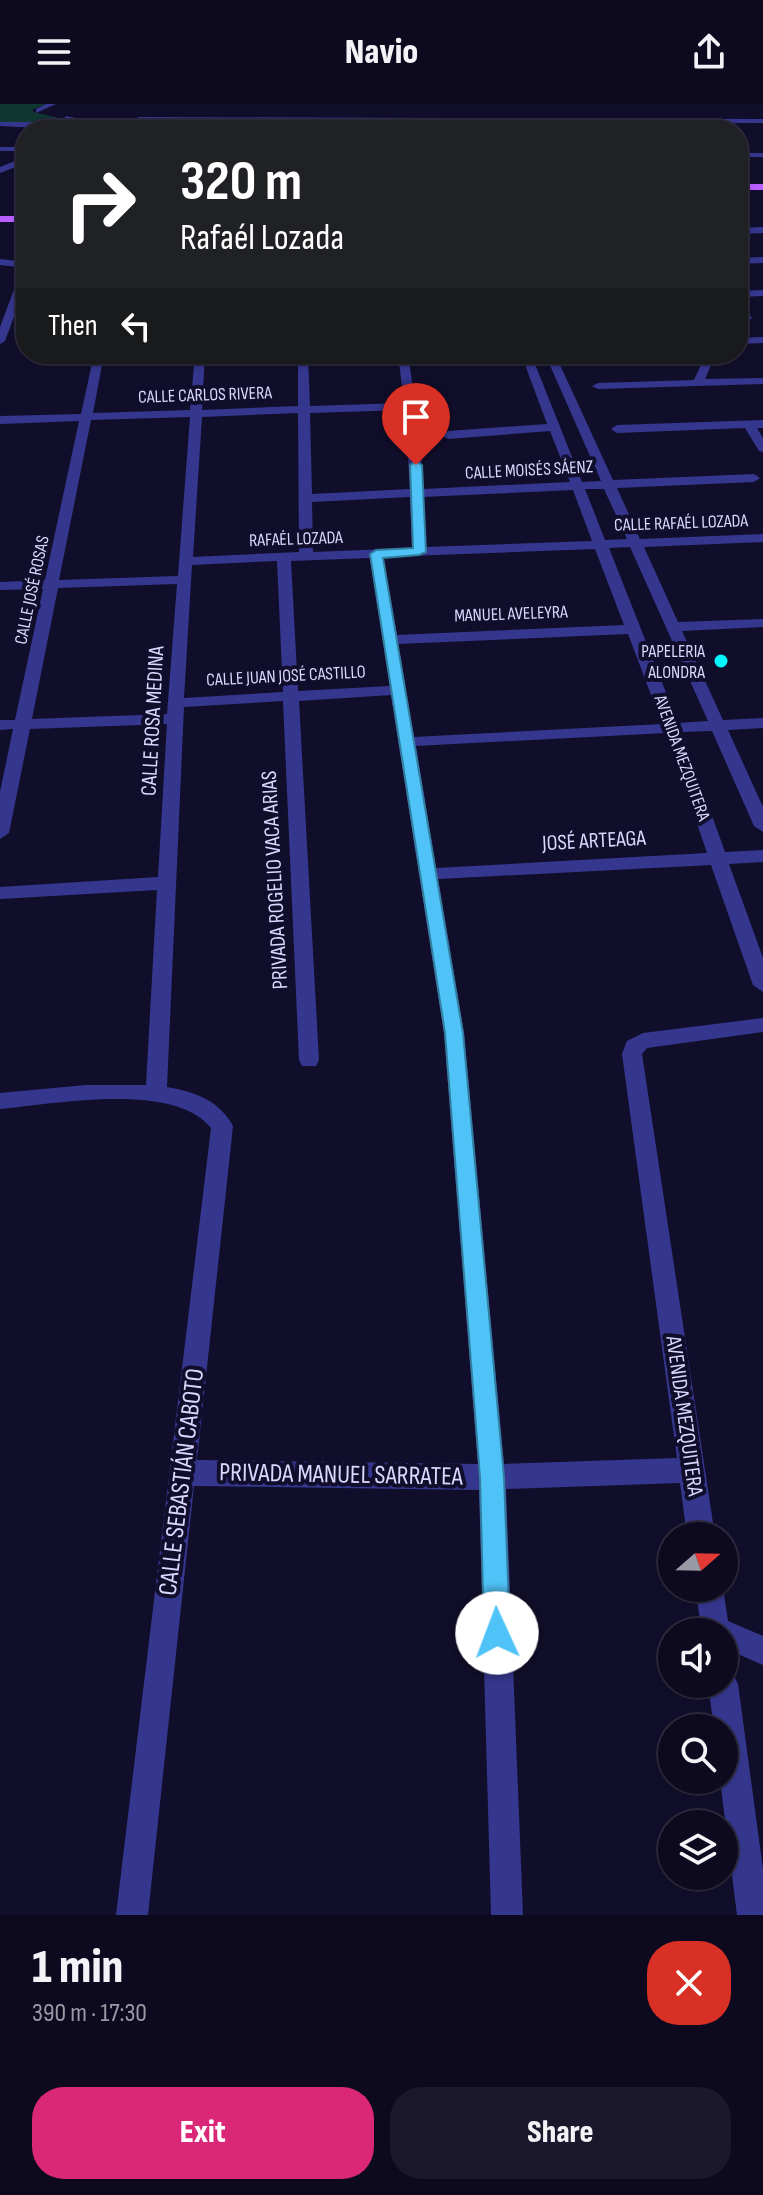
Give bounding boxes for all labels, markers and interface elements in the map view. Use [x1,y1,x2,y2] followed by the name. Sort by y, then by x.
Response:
[32,30,76,74] icon: menu
[687,30,731,74] icon: share
[345,31,418,74] text: Navio
[180,149,302,216] text: 320 m
[48,152,152,256] icon: right
[180,217,344,260] text: Rafaél Lozada
[114,304,158,348] icon: left
[48,308,98,344] text: Then
[138,382,273,408] street label: CALLE CARLOS RIVERA
[382,383,450,465] pin
[394,395,438,439] icon: arrive
[464,456,594,484] street label: CALLE MOISÉS SÁENZ
[614,510,749,536] street label: CALLE RAFAÉL LOZADA
[249,527,344,551] street label: RAFAÉL LOZADA
[10,533,54,646] street label: CALLE JOSÉ ROSAS
[454,602,568,626] street label: MANUEL AVELEYRA
[641,641,705,683] place label: PAPELERIA ALONDRA
[136,645,170,797] street label: CALLE ROSA MEDINA
[712,652,730,670] marker: PAPELERIA ALONDRA
[206,661,366,691] street label: CALLE JUAN JOSÉ CASTILLO
[649,691,715,824] street label: AVENIDA MEZQUITERA
[256,770,294,990] street label: PRIVADA ROGELIO VACA ARIAS
[540,825,647,857] street label: JOSÉ ARTEAGA
[659,1333,709,1498] street label: AVENIDA MEZQUITERA
[153,1367,211,1597] street label: CALLE SEBASTIÁN CABOTO
[219,1457,464,1493] street label: PRIVADA MANUEL SARRATEA
[658,1522,738,1602] north arrow
[658,1522,738,1890] map controls
[455,1591,539,1675] position arrow
[658,1618,738,1698] button: sound
[658,1714,738,1794] button: search
[658,1810,738,1890] button: layers
[32,1939,123,1996] text: 1 min
[647,1941,731,2025] button: close
[32,1998,147,2029] text: 390 m · 17:30
[32,2087,374,2179] button: Exit
[390,2087,731,2179] button: Share

